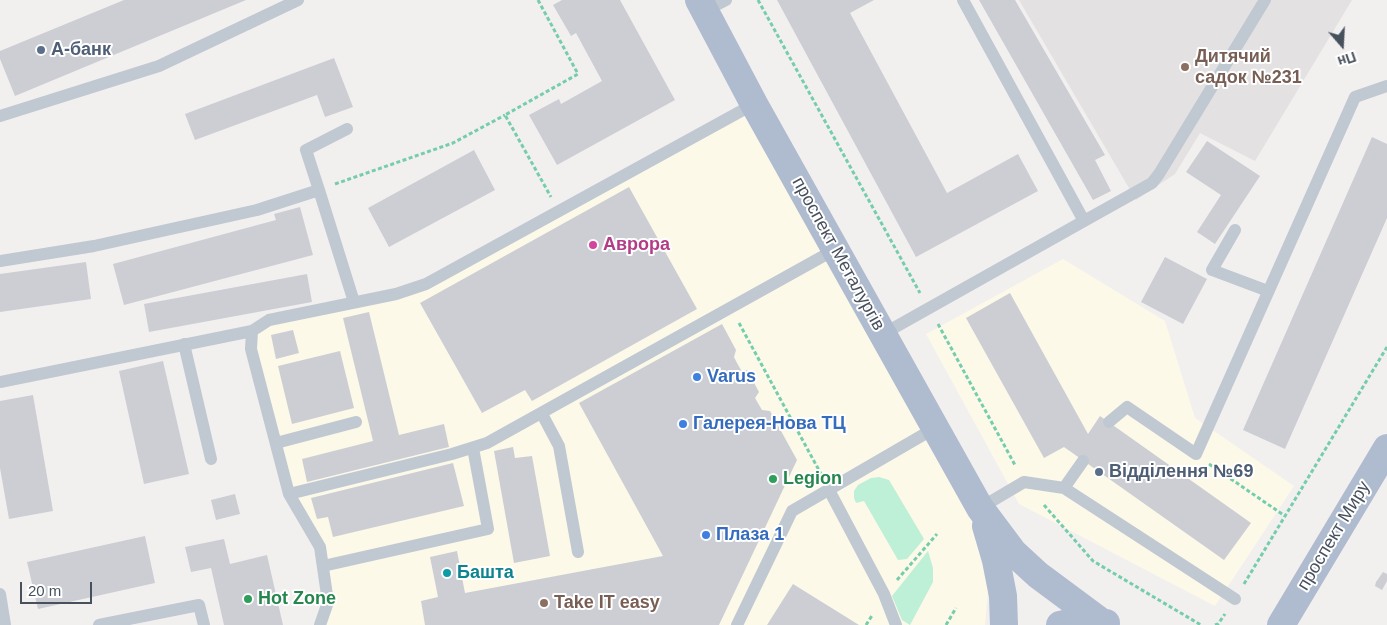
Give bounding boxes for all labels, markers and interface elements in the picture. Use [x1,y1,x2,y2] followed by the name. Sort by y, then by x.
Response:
[1317,20,1367,70] north arrow
[51,39,111,61] place label: А-банк
[35,44,47,56] marker: А-банк
[1195,46,1302,88] place label: Дитячий садок №231
[1336,49,1358,70] text: Пн
[1179,61,1191,73] marker: Дитячий садок №231
[787,174,889,334] street label: проспект Металургів
[603,234,670,256] place label: Аврора
[587,239,599,251] marker: Аврора
[707,366,756,388] place label: Varus
[691,371,703,383] marker: Varus
[693,413,846,435] place label: Галерея-Нова ТЦ
[677,418,689,430] marker: Галерея-Нова ТЦ
[1109,461,1253,483] place label: Відділення №69
[1093,466,1105,478] marker: Відділення №69
[783,468,842,490] place label: Legion
[767,473,779,485] marker: Legion
[1293,477,1375,595] street label: проспект Миру
[716,524,784,546] place label: Плаза 1
[700,529,712,541] marker: Плаза 1
[457,562,514,584] place label: Башта
[441,567,453,579] marker: Башта
[22,572,95,604] scale bar
[28,582,61,599] text: 20 m
[258,588,336,610] place label: Hot Zone
[554,592,660,614] place label: Take IT easy
[242,593,254,605] marker: Hot Zone
[538,597,550,609] marker: Take IT easy

